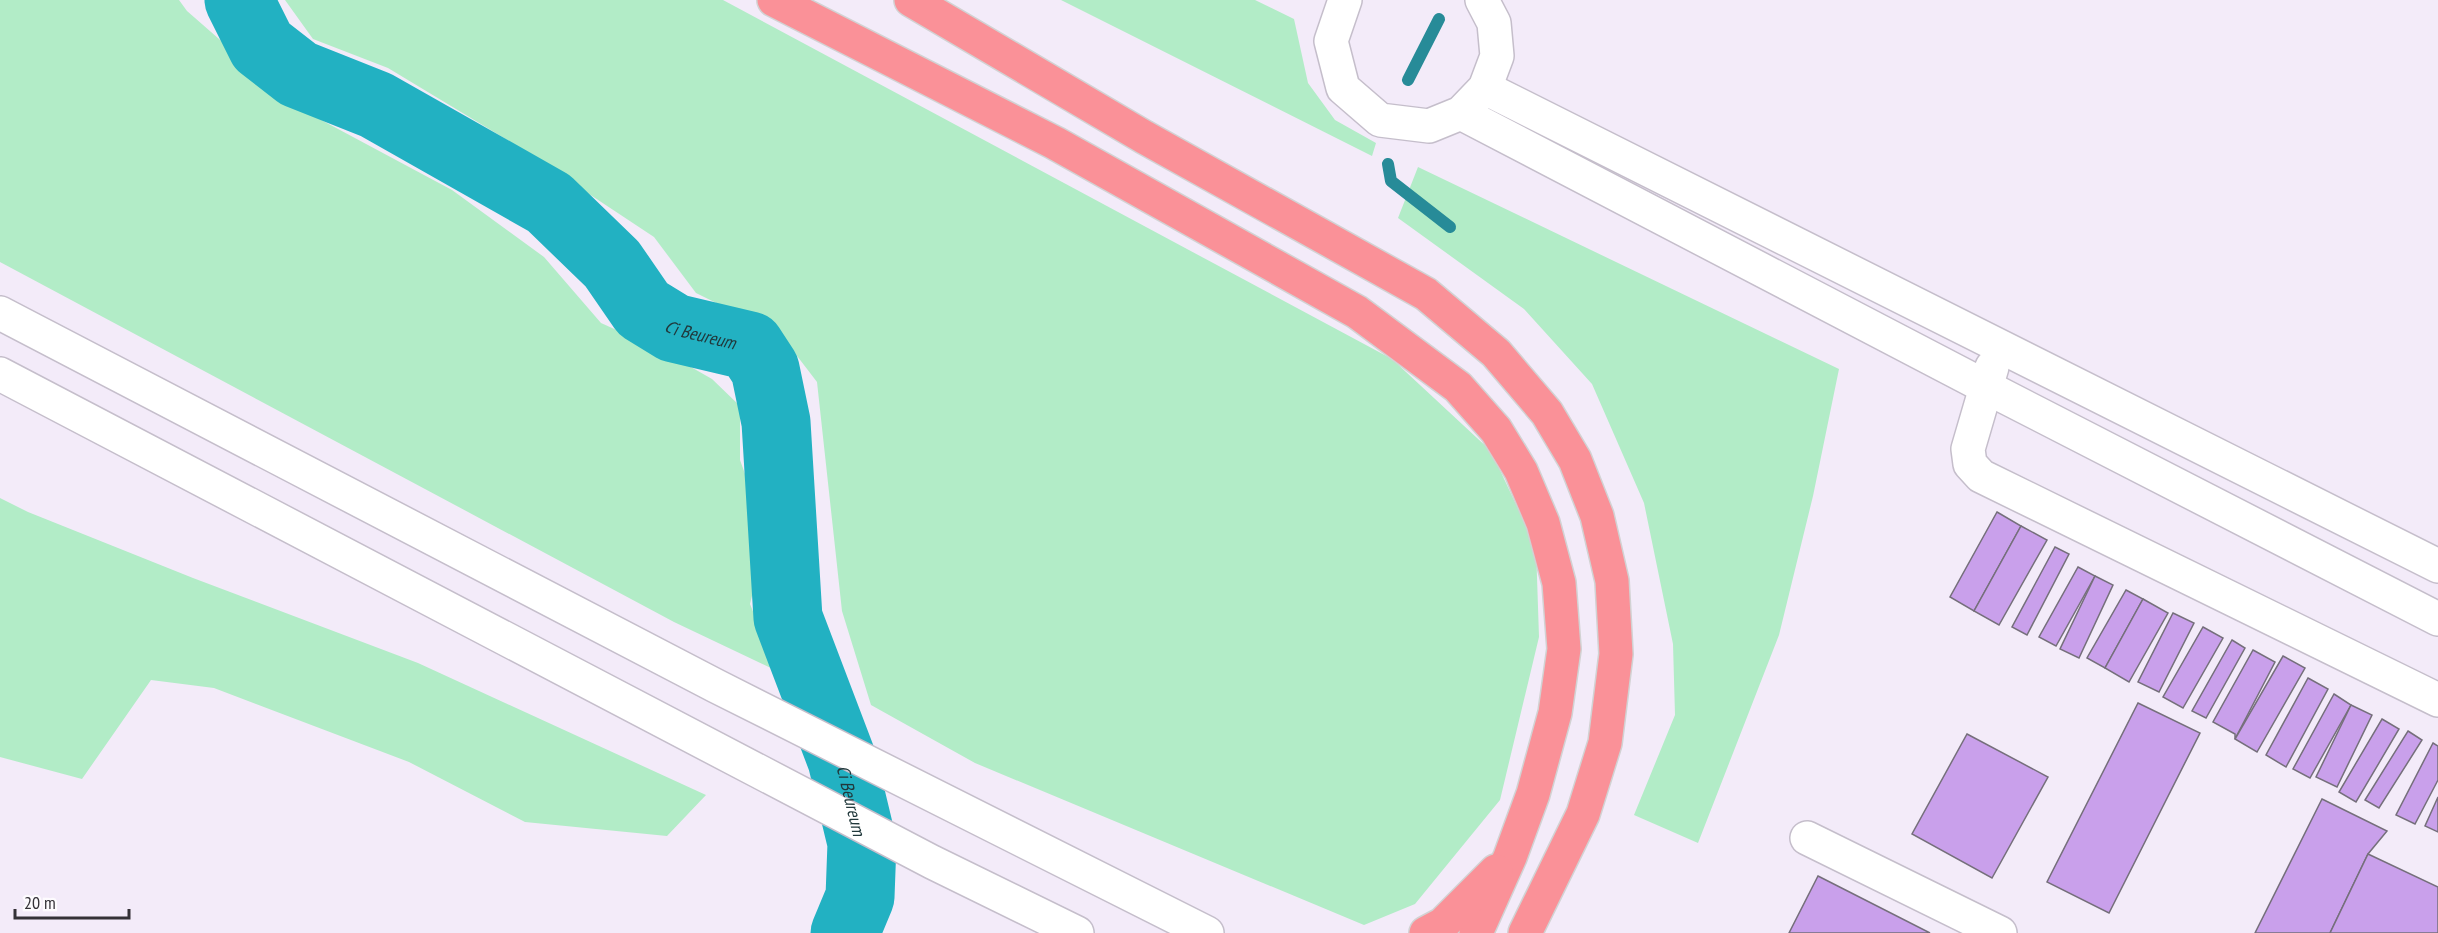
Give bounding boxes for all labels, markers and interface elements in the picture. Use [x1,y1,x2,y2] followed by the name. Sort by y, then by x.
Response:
[661,314,740,354] water label: Ci Beureum
[832,763,872,839] water label: Ci Beureum
[15,882,129,920] scale bar
[24,891,56,914] text: 20 m

